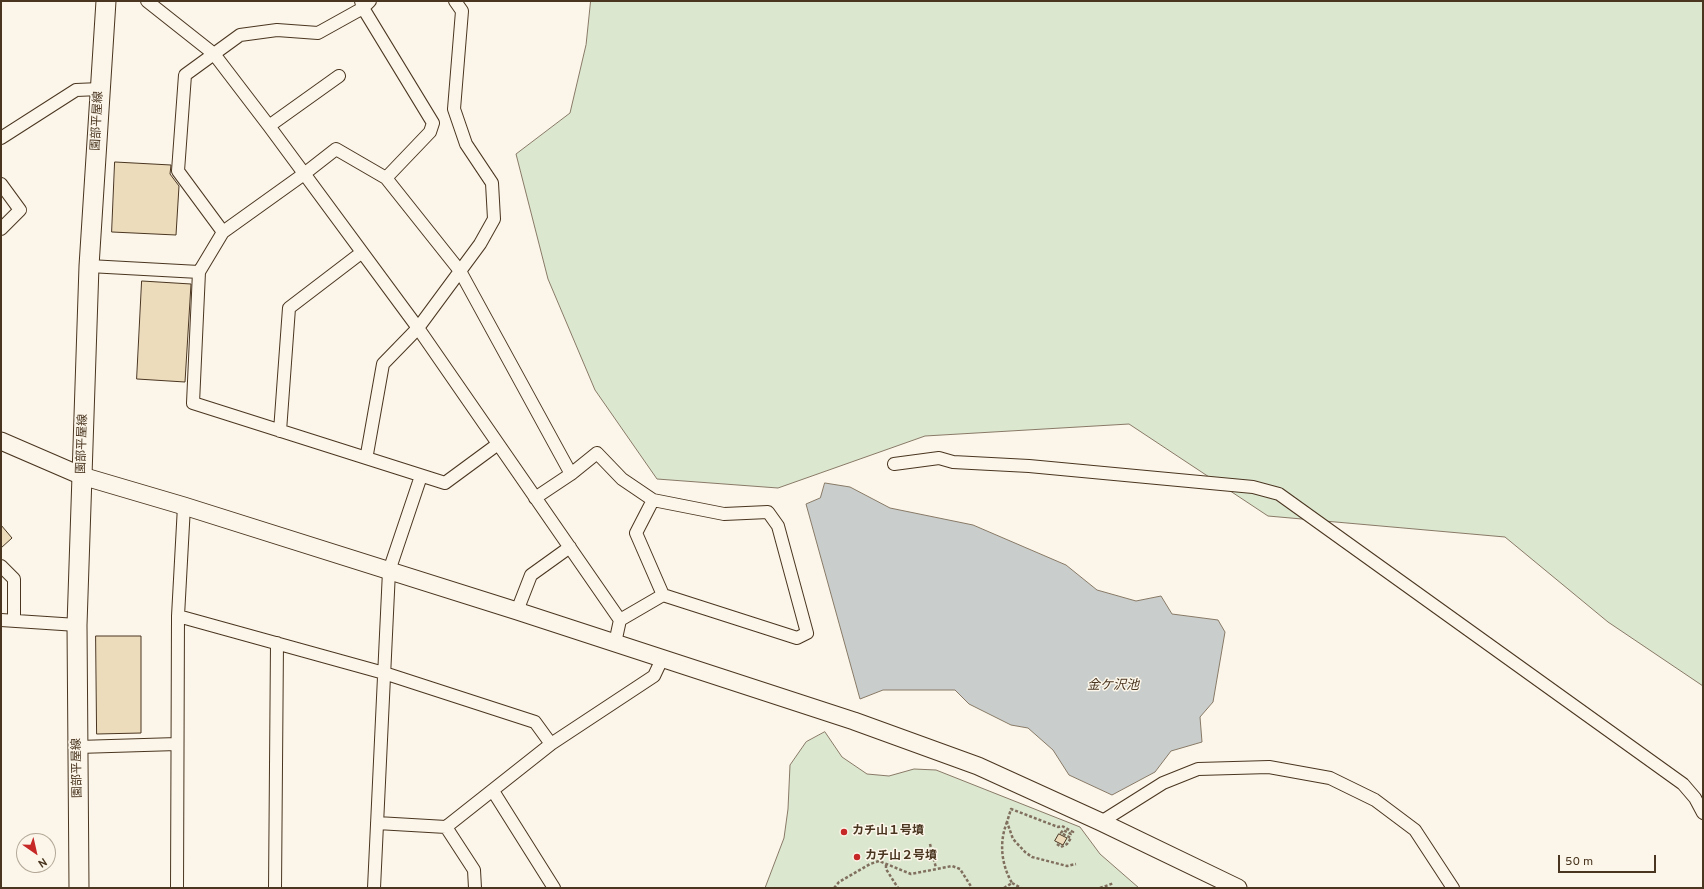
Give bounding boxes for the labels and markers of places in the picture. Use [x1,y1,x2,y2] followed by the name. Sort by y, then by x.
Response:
[852,825,924,839] place label: カチ山１号墳
[839,827,849,837] marker: カチ山１号墳
[865,850,937,864] place label: カチ山２号墳
[852,852,862,862] marker: カチ山２号墳

